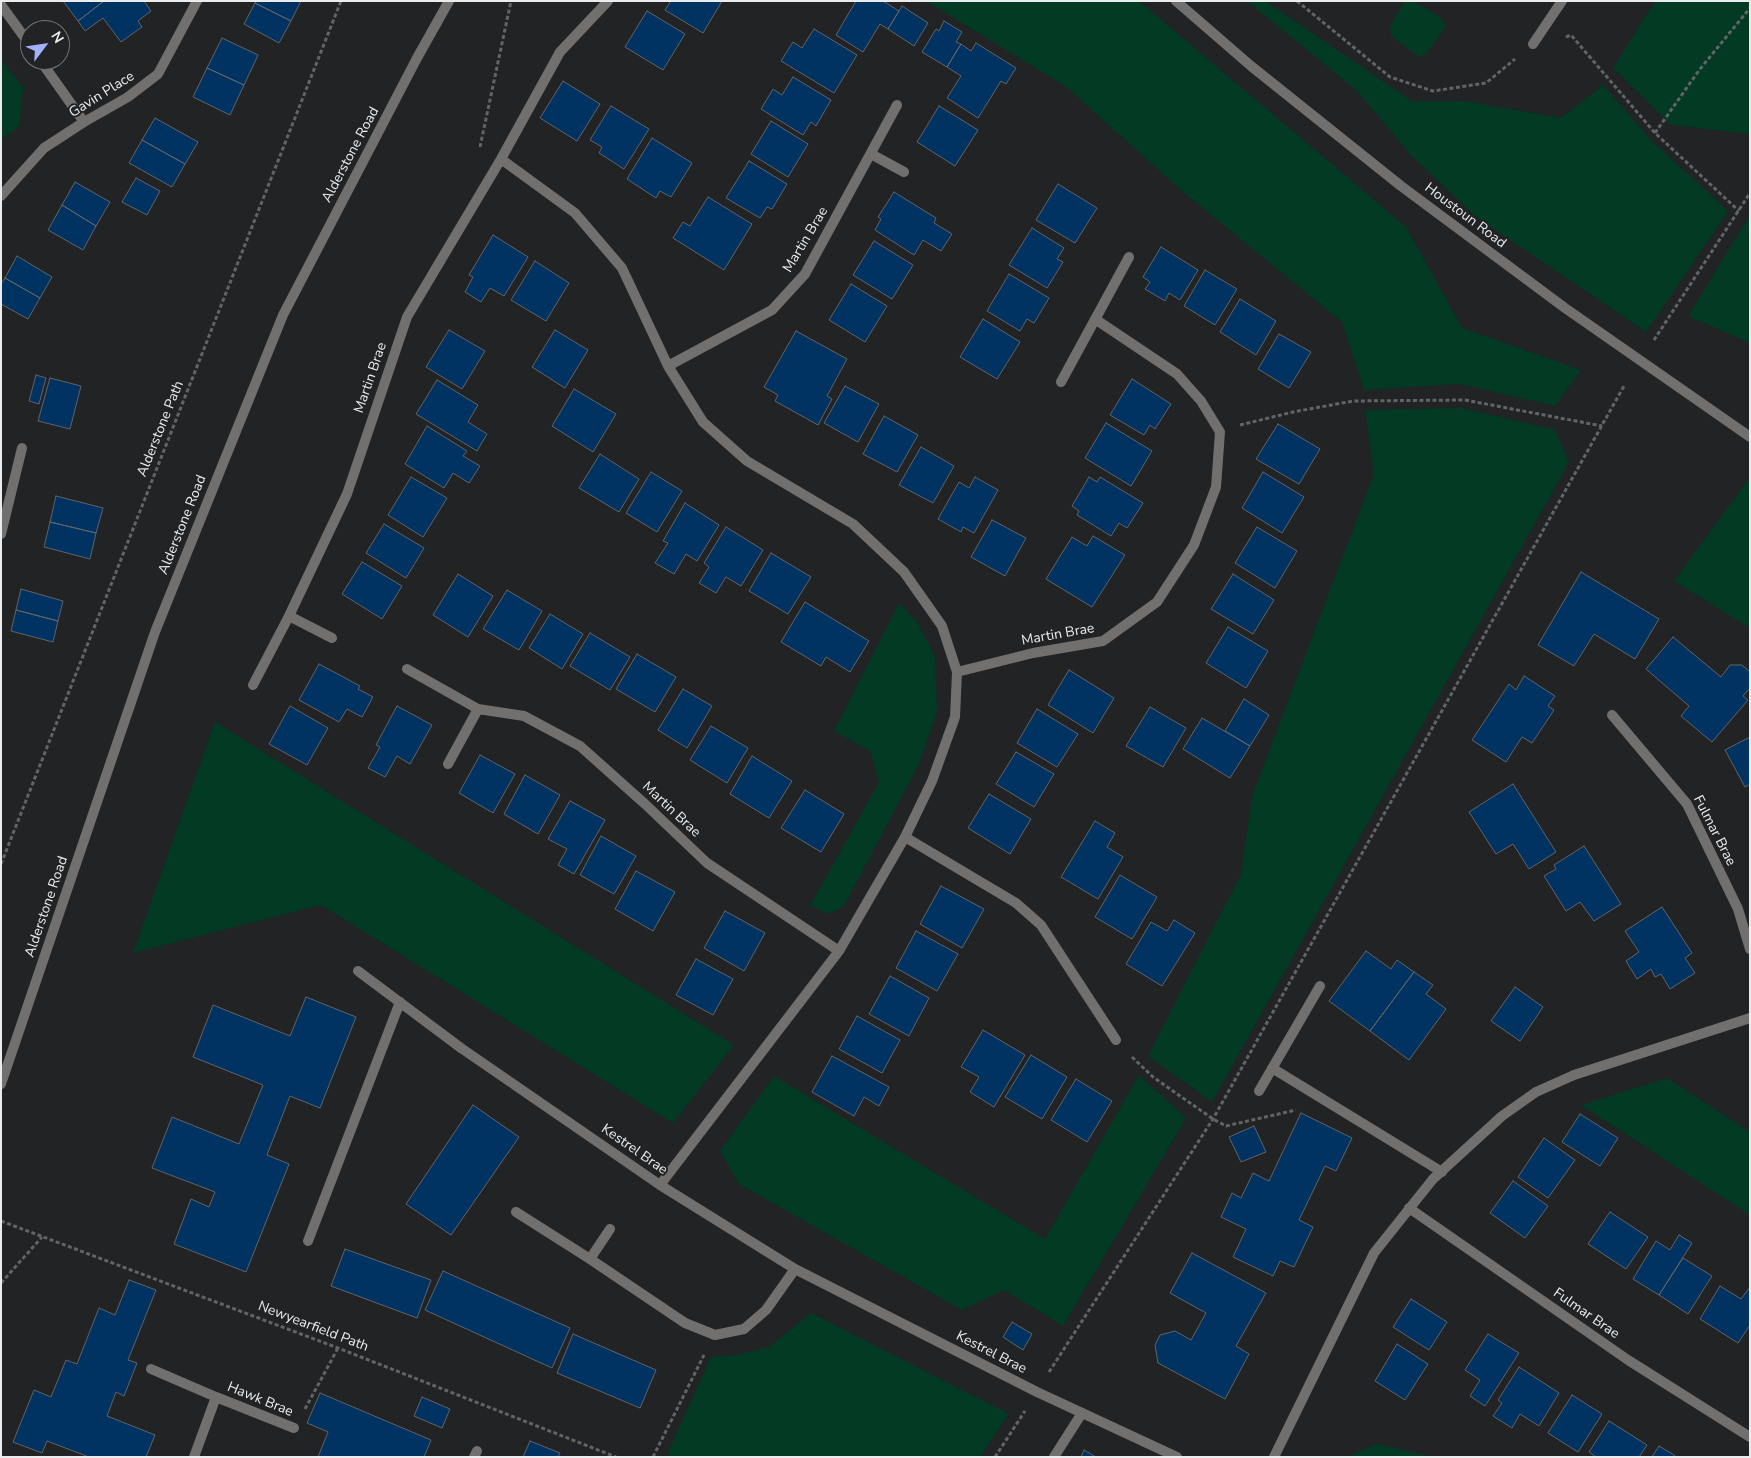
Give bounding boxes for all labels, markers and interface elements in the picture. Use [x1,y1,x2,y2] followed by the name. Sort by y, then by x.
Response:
[20,20,70,70] north arrow
[47,28,68,47] text: N
[66,68,138,122] street label: Gavin Place
[319,104,383,206] street label: Alderstone Road
[1421,180,1509,252] street label: Houstoun Road
[780,204,832,276] street label: Martin Brae
[351,340,391,416] street label: Martin Brae
[134,379,188,479] street label: Alderstone Path
[155,473,211,577] street label: Alderstone Road
[1020,620,1096,650] street label: Martin Brae
[638,779,704,841] street label: Martin Brae
[1689,793,1739,869] street label: Fulmar Brae
[22,854,72,960] street label: Alderstone Road
[598,1121,670,1179] street label: Kestrel Brae
[1550,1285,1622,1343] street label: Fulmar Brae
[255,1298,371,1356] street label: Newyearfield Path
[953,1328,1029,1378] street label: Kestrel Brae
[225,1379,295,1421] street label: Hawk Brae

